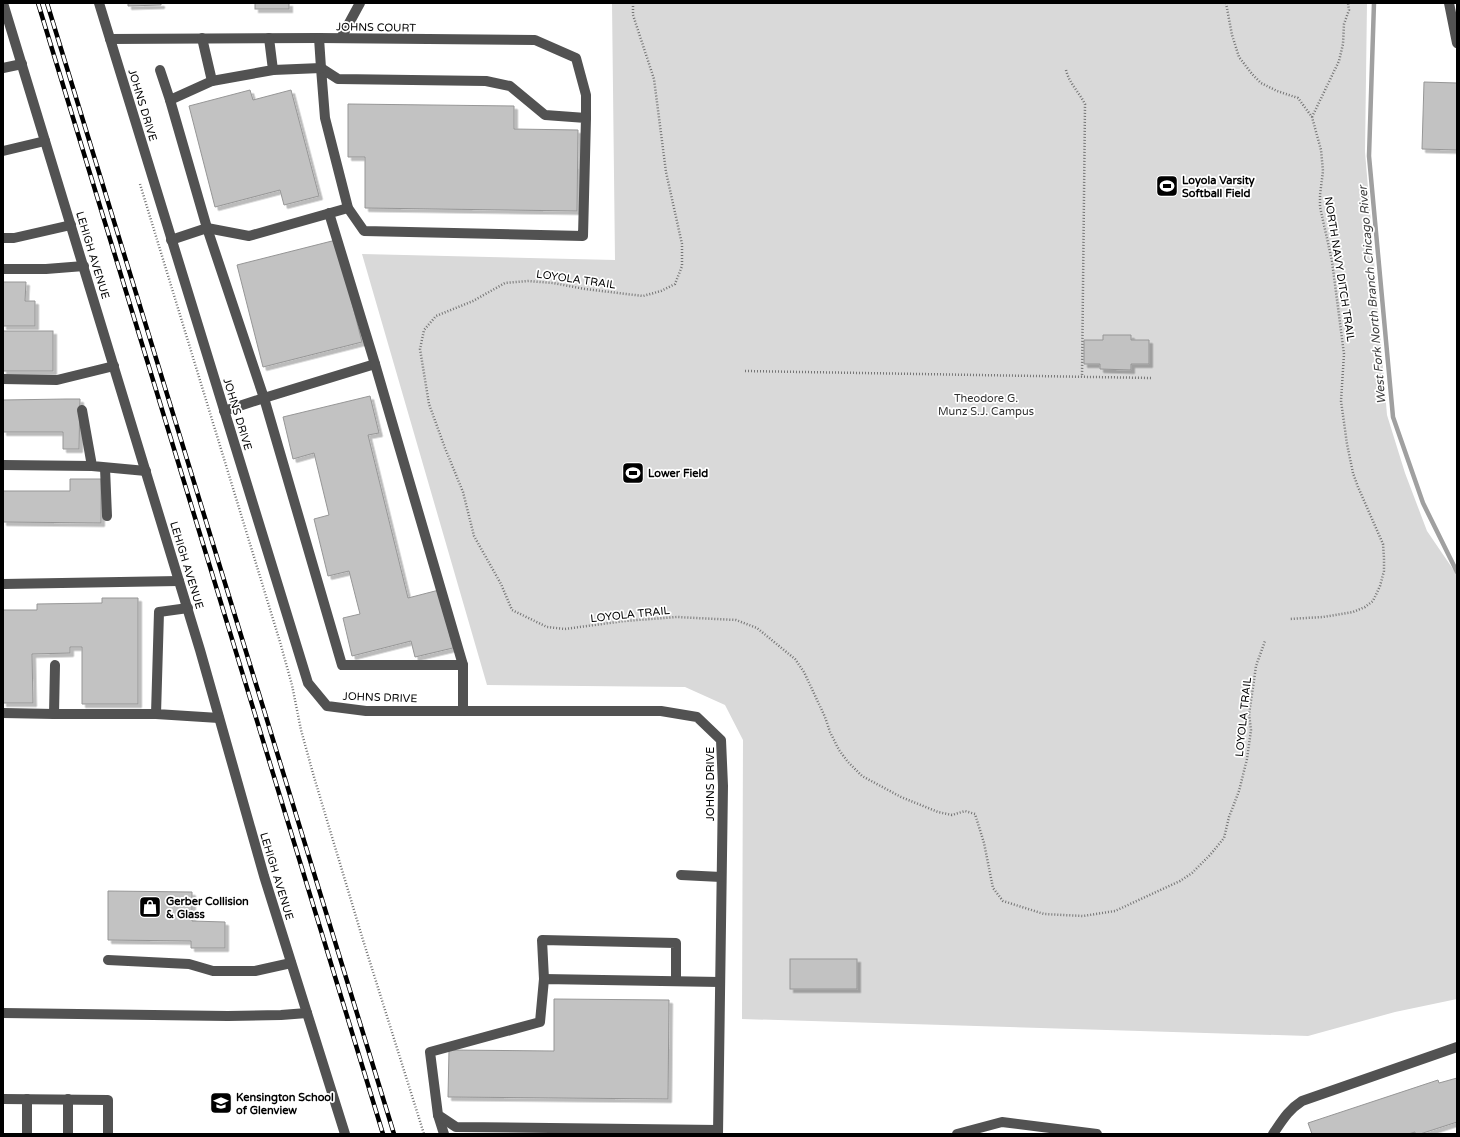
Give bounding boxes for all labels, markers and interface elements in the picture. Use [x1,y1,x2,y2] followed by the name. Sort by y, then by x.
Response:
[336,20,416,35] street label: JOHNS COURT
[125,68,160,143] street label: JOHNS DRIVE
[1154,173,1180,199] sports icon: Loyola Varsity Softball Field
[1182,174,1255,200] place label: Loyola Varsity Softball Field
[1355,184,1389,405] water label: West Fork North Branch Chicago River
[1322,196,1357,343] street label: NORTH NAVY DITCH TRAIL
[73,210,112,300] street label: LEHIGH AVENUE
[535,267,617,292] street label: LOYOLA TRAIL
[220,377,255,452] street label: JOHNS DRIVE
[938,392,1034,418] park label: Theodore G. Munz S.J. Campus
[620,460,646,486] sports icon: Lower Field
[648,467,708,480] place label: Lower Field
[167,520,206,610] street label: LEHIGH AVENUE
[590,604,671,625] street label: LOYOLA TRAIL
[1233,676,1254,757] street label: LOYOLA TRAIL
[342,690,418,705] street label: JOHNS DRIVE
[704,747,717,821] street label: JOHNS DRIVE
[257,831,296,921] street label: LEHIGH AVENUE
[137,894,163,920] shop icon: Gerber Collision & Glass
[166,895,249,921] place label: Gerber Collision & Glass
[208,1090,234,1116] school or university icon: Kensington School of Glenview
[236,1091,334,1117] place label: Kensington School of Glenview

